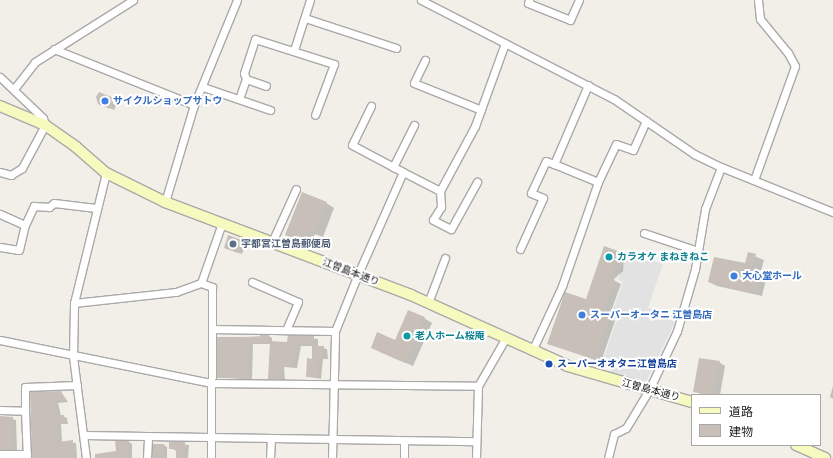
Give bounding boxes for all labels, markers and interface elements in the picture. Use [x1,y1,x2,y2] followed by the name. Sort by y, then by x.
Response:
[113,95,223,107] place label: サイクルショップサトウ
[100,96,110,106] marker: サイクルショップサトウ
[241,238,331,250] place label: 宇都宮江曽島郵便局
[228,239,238,249] marker: 宇都宮江曽島郵便局
[617,251,709,263] place label: カラオケ まねきねこ
[604,252,614,262] marker: カラオケ まねきねこ
[321,256,381,288] street label: 江曽島本通り
[742,270,802,282] place label: 大心堂ホール
[729,271,739,281] marker: 大心堂ホール
[590,309,712,321] place label: スーパーオータニ 江曽島店
[577,310,587,320] marker: スーパーオータニ 江曽島店
[415,330,485,342] place label: 老人ホーム桜庵
[402,331,412,341] marker: 老人ホーム桜庵
[557,358,677,370] place label: スーパーオオタニ江曽島店
[544,359,554,369] marker: スーパーオオタニ江曽島店
[620,376,682,404] street label: 江曽島本通り
[691,394,821,446] legend
[729,404,753,419] text: 道路
[729,424,753,439] text: 建物

